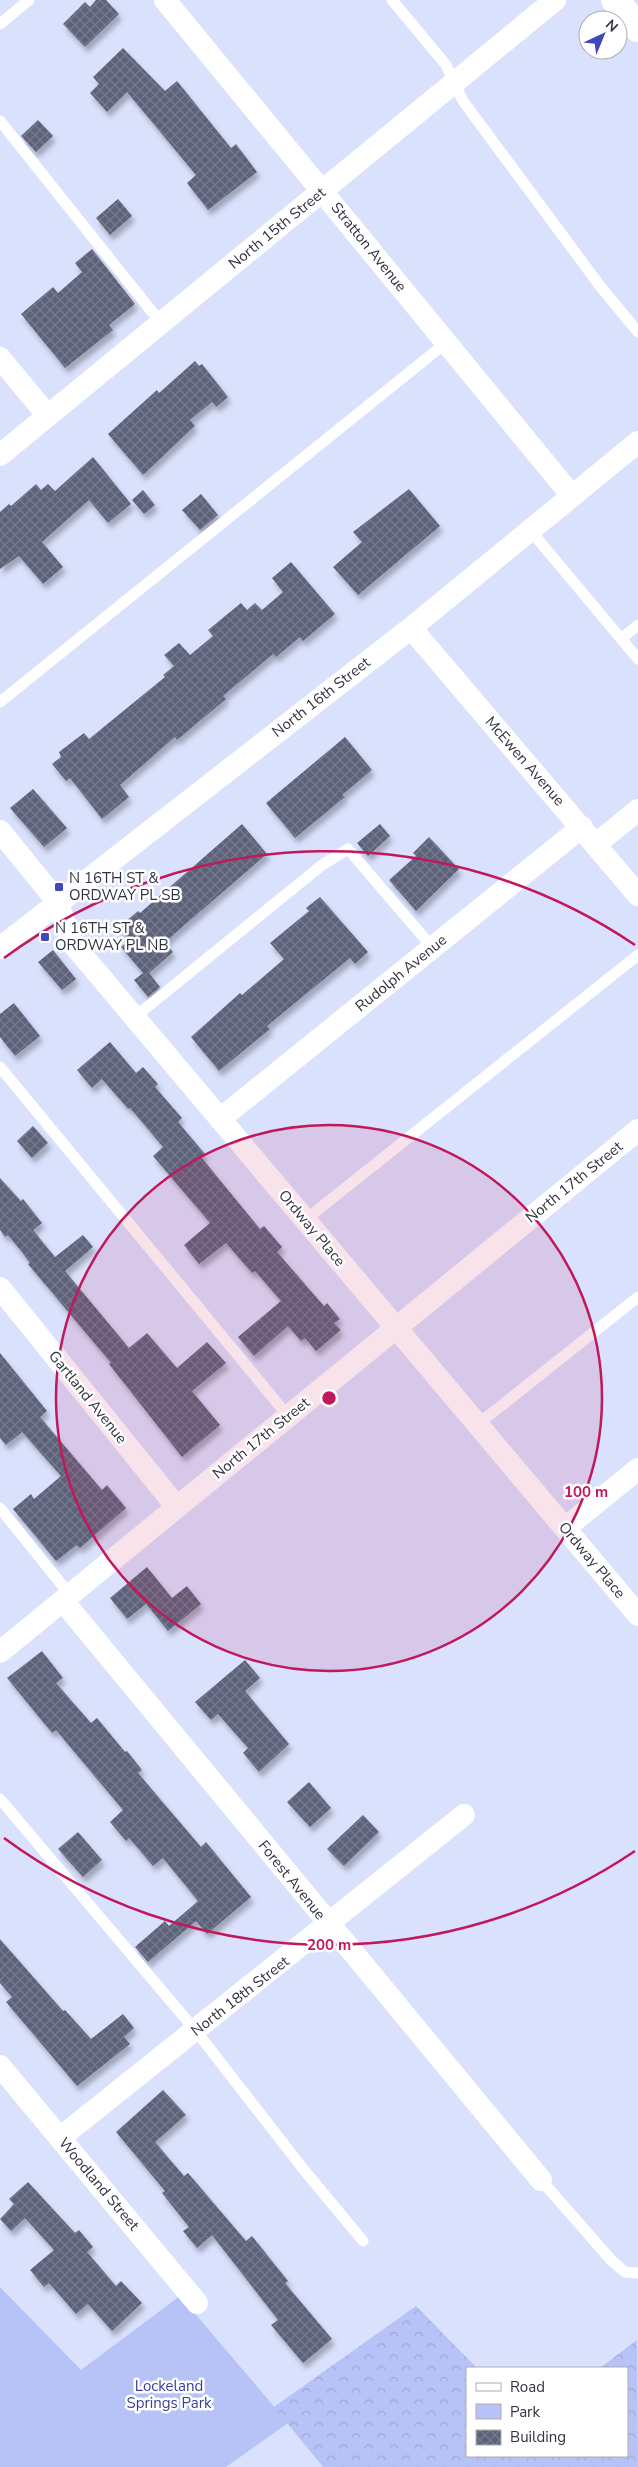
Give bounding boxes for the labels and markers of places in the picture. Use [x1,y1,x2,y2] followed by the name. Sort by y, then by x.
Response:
[69,868,181,905] place label: N 16TH ST & ORDWAY PL SB
[53,881,65,893] marker: N 16TH ST & ORDWAY PL SB
[55,918,169,955] place label: N 16TH ST & ORDWAY PL NB
[39,931,51,943] marker: N 16TH ST & ORDWAY PL NB
[320,1389,338,1407] centre of rings

